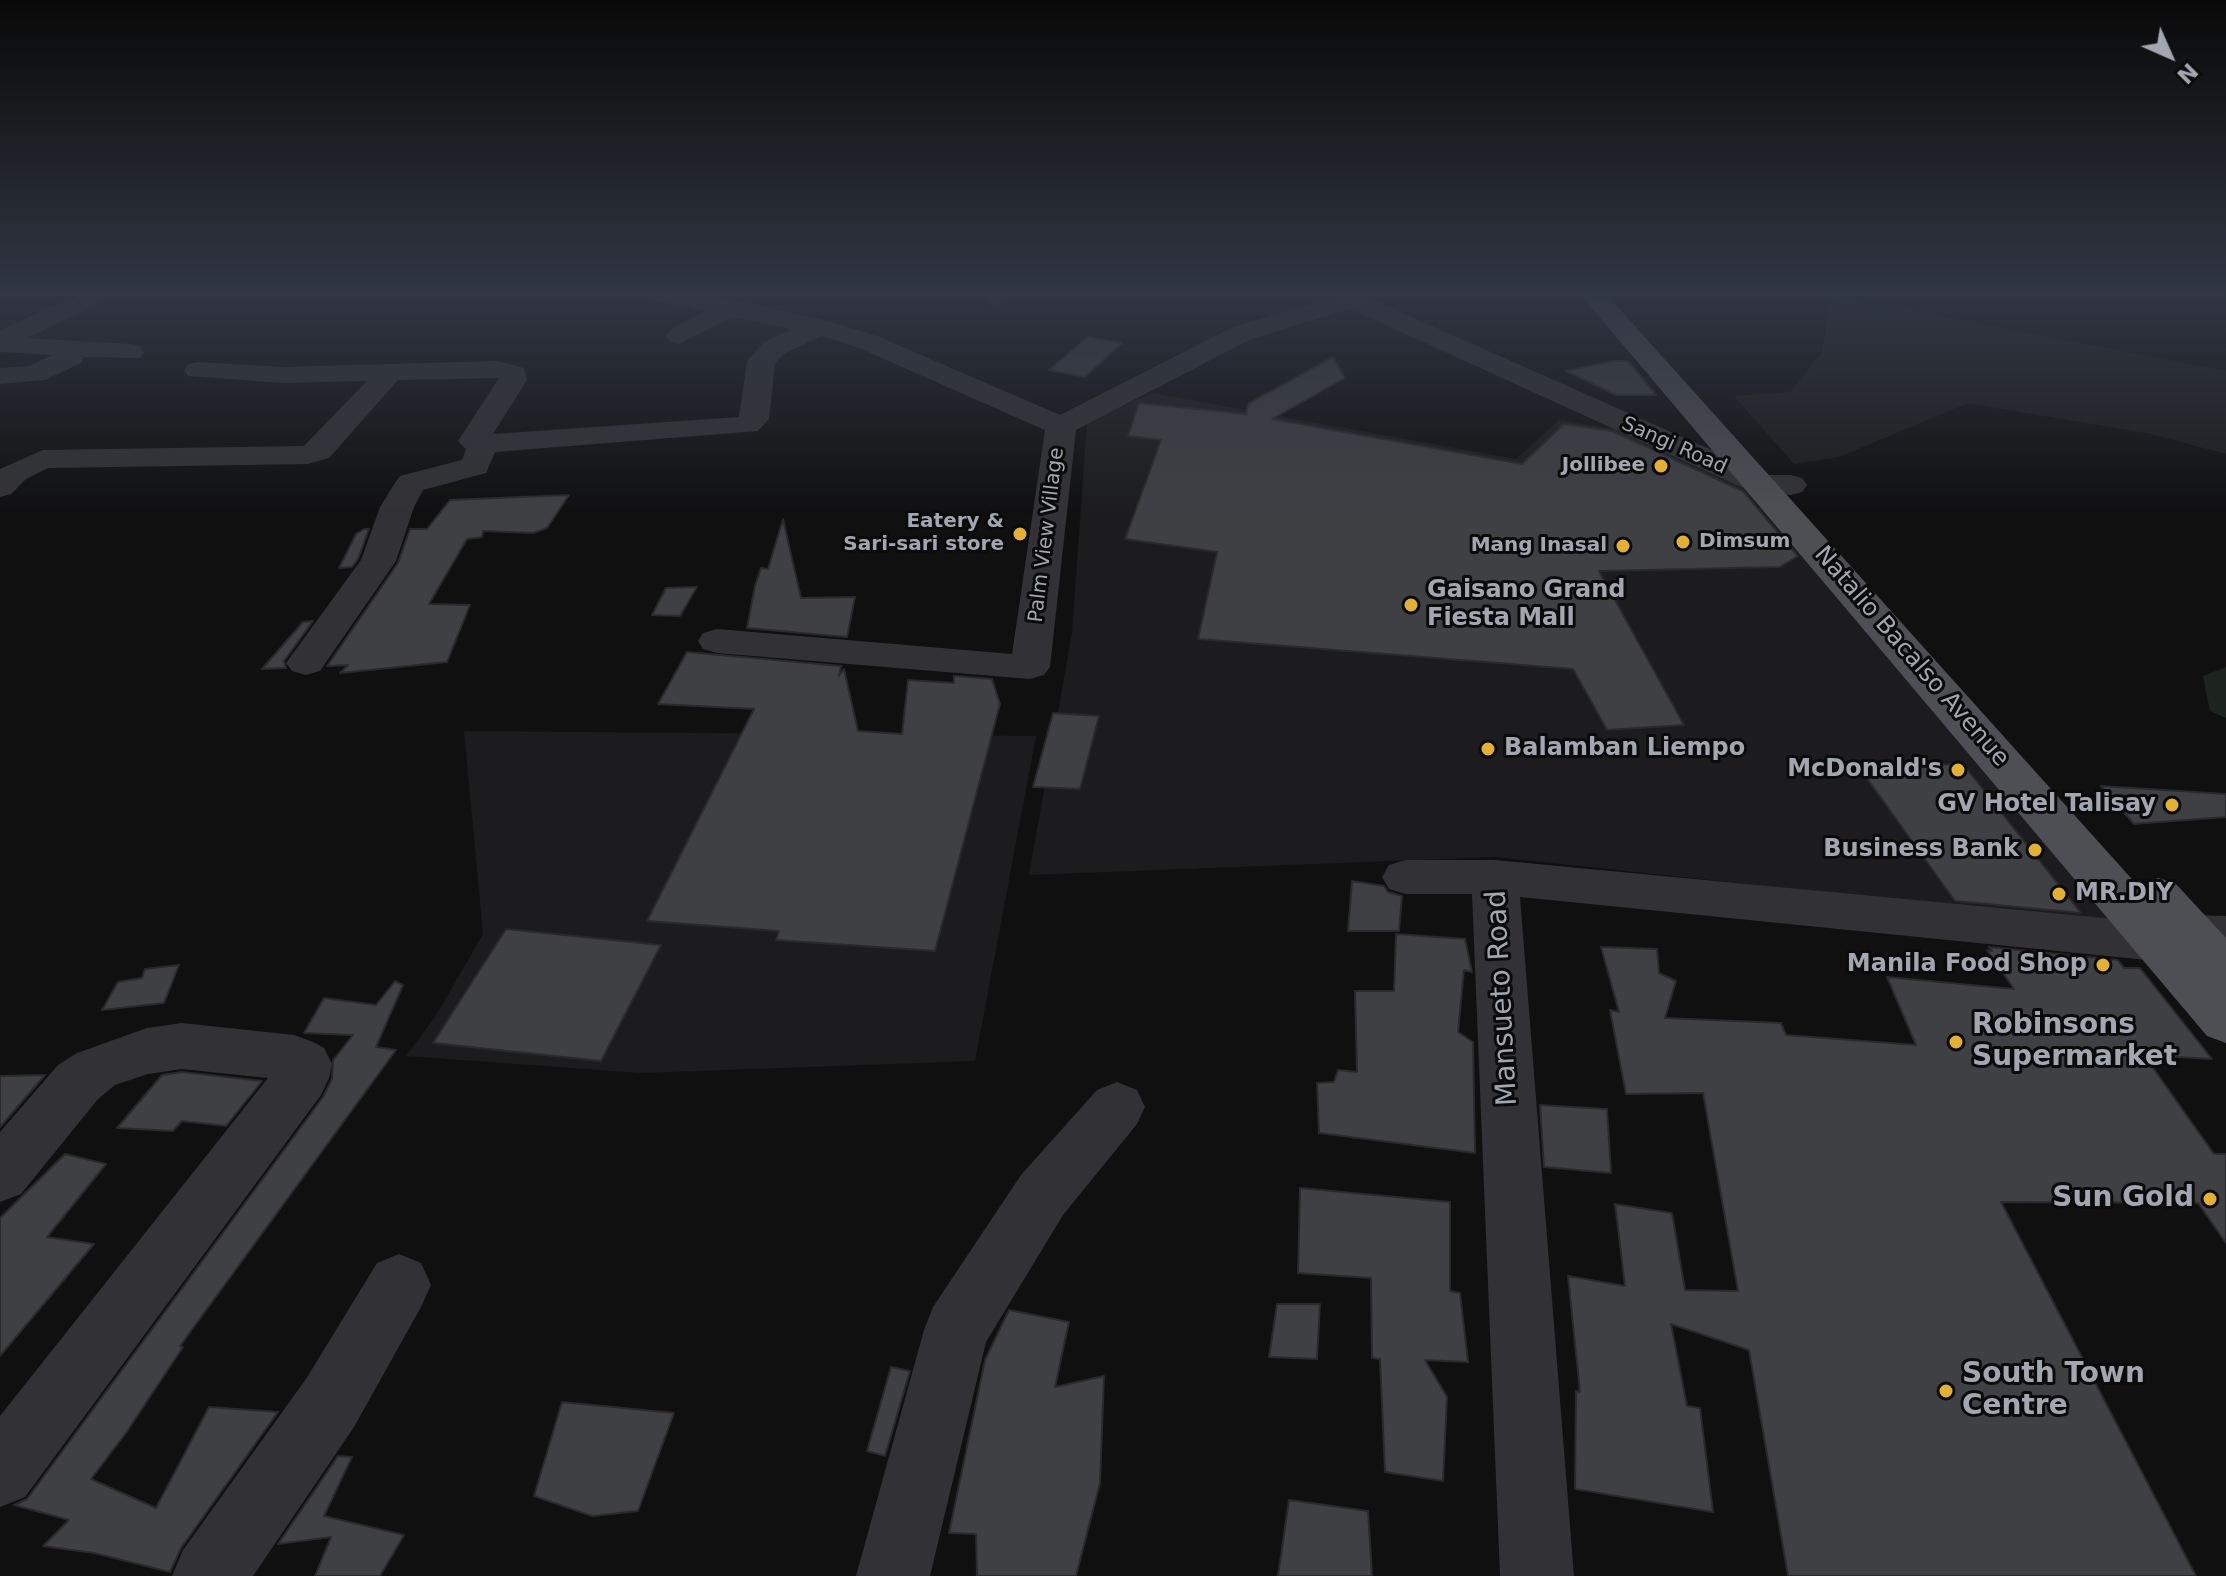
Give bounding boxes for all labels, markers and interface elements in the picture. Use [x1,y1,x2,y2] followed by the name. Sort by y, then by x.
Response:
[2130,16,2210,96] north arrow
[2172,58,2203,89] text: N
[1618,412,1730,480] street label: Sangi Road
[1024,446,1070,624] street label: Palm View Village
[1562,454,1645,478] place label: Jollibee
[1652,457,1670,475] marker: Jollibee
[843,510,1004,557] place label: Eatery & Sari-sari store
[1011,525,1029,543] marker: Eatery & Sari-sari store
[1699,530,1790,554] place label: Dimsum
[1674,533,1692,551] marker: Dimsum
[1471,534,1607,558] place label: Mang Inasal
[1614,537,1632,555] marker: Mang Inasal
[1808,541,2014,773] street label: Natalio Bacalso Avenue
[1427,577,1626,633] place label: Gaisano Grand Fiesta Mall
[1402,596,1420,614] marker: Gaisano Grand Fiesta Mall
[1504,735,1745,763] place label: Balamban Liempo
[1479,740,1497,758] marker: Balamban Liempo
[1787,756,1942,784] place label: McDonald's
[1949,761,1967,779] marker: McDonald's
[1937,791,2156,819] place label: GV Hotel Talisay
[2163,796,2181,814] marker: GV Hotel Talisay
[1823,836,2019,864] place label: Business Bank
[2026,841,2044,859] marker: Business Bank
[2075,880,2173,908] place label: MR.DIY
[2050,885,2068,903] marker: MR.DIY
[1481,889,1525,1107] street label: Mansueto Road
[1847,951,2087,979] place label: Manila Food Shop
[2094,956,2112,974] marker: Manila Food Shop
[1972,1009,2177,1075] place label: Robinsons Supermarket
[1947,1033,1965,1051] marker: Robinsons Supermarket
[2052,1182,2194,1216] place label: Sun Gold
[2201,1190,2219,1208] marker: Sun Gold
[1962,1358,2145,1424] place label: South Town Centre
[1937,1382,1955,1400] marker: South Town Centre

